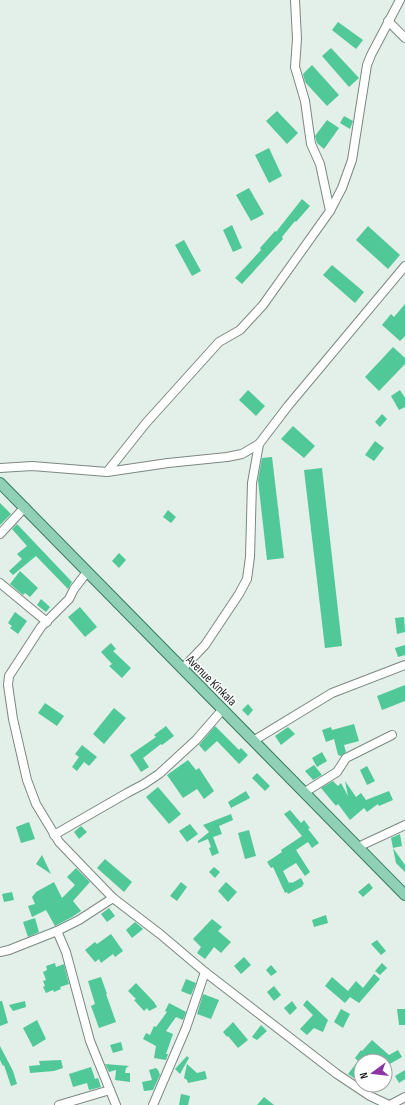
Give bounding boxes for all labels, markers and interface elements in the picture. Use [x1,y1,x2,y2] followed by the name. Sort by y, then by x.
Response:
[182,651,240,709] street label: Avenue Kinkala
[353,1053,393,1093] north arrow
[357,1071,371,1080] text: N

